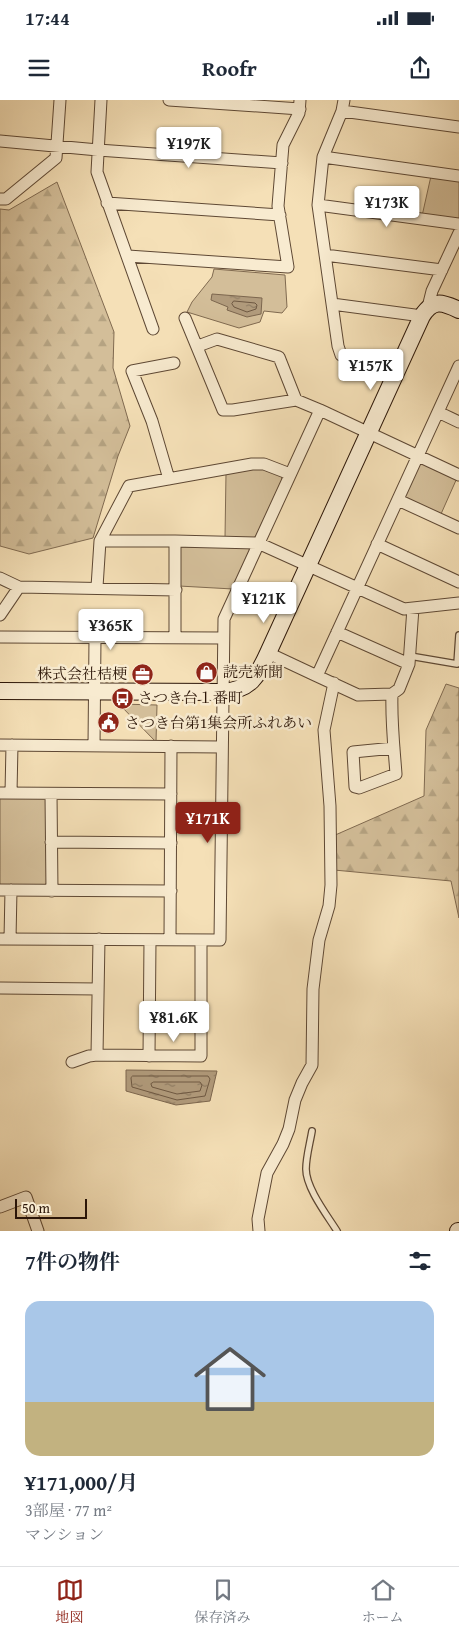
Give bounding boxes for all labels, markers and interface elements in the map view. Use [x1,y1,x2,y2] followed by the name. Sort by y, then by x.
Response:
[25,4,70,32] text: 17:44
[202,52,257,84] text: Roofr
[25,54,53,82] icon: menu
[406,54,434,82] icon: share
[154,127,224,169] pin: ¥197K
[167,131,211,155] text: ¥197K
[352,186,422,228] pin: ¥173K
[365,190,409,214] text: ¥173K
[336,348,406,391] pin: ¥157K
[349,353,393,377] text: ¥157K
[229,582,299,624] pin: ¥121K
[242,586,286,610] text: ¥121K
[76,608,146,651] pin: ¥365K
[89,613,133,637] text: ¥365K
[195,660,219,684] shop icon: 読売新聞
[223,661,283,682] place label: 読売新聞
[131,662,155,686] office icon: 株式会社桔梗
[37,663,127,684] place label: 株式会社桔梗
[110,686,134,710] bus stop icon: さつき台１番町
[138,687,243,708] place label: さつき台１番町
[97,711,121,735] public building icon: さつき台第1集会所ふれあい
[125,712,312,733] place label: さつき台第1集会所ふれあい
[173,802,243,844] pin: ¥171K
[186,806,230,830] text: ¥171K
[133,1000,215,1043] pin: ¥81.6K
[150,1005,198,1029] text: ¥81.6K
[15,1196,88,1219] scale bar
[22,1198,50,1218] text: 50 m
[25,1246,120,1277] text: 7件の物件
[406,1247,434,1275] icon: filters
[185,1334,275,1424] icon: home
[25,1467,138,1498] text: ¥171,000/月
[25,1498,112,1522] text: 3部屋 · 77 m²
[25,1522,104,1546] text: マンション
[56,1576,84,1627] tab: 地図
[195,1576,251,1627] tab: 保存済み
[362,1576,404,1627] tab: ホーム

